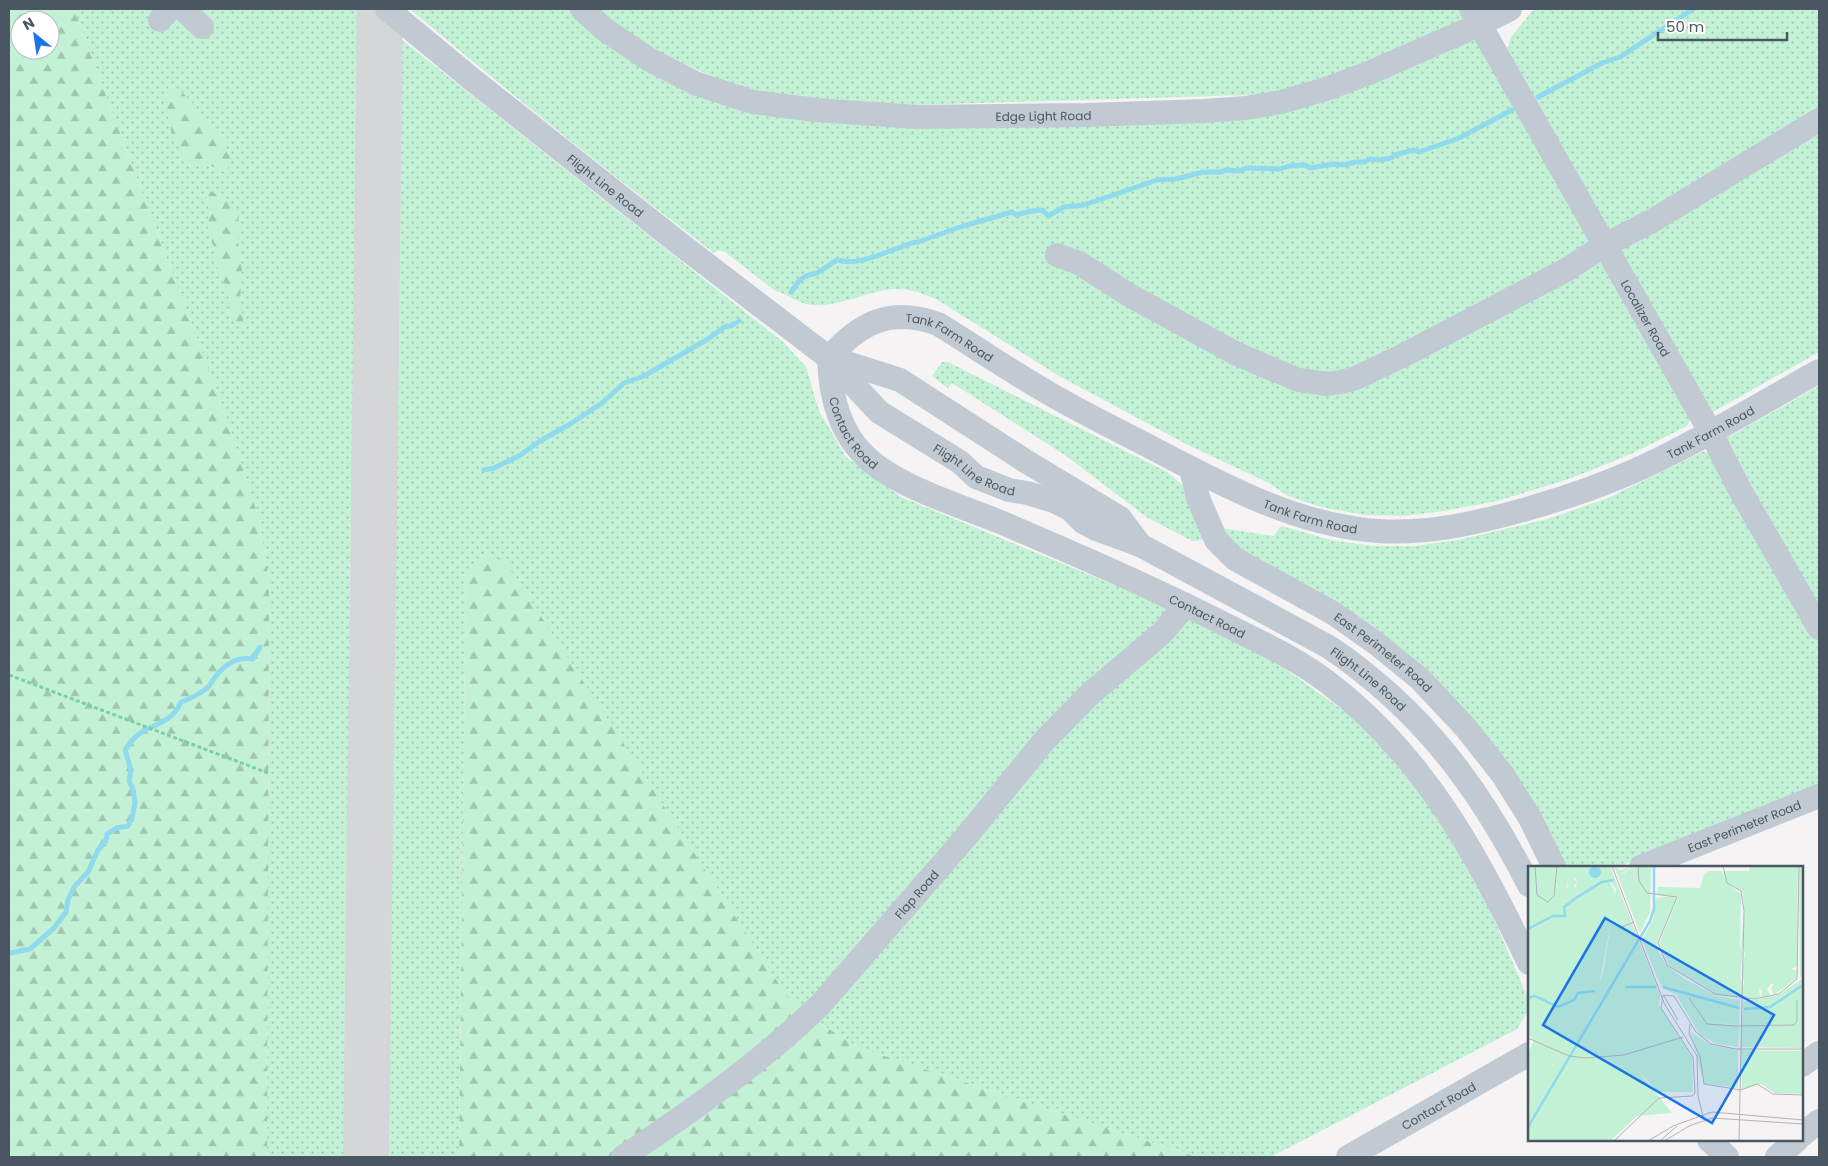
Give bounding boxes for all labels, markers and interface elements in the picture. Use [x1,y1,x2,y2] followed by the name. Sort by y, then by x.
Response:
[10,10,60,60] north arrow
[1658,10,1787,42] scale bar
[19,12,38,35] text: N
[1666,16,1704,37] text: 50 m
[995,106,1092,125] street label: Edge Light Road
[564,150,648,221] street label: Flight Line Road
[1617,276,1674,360] street label: Localizer Road
[905,309,997,366] street label: Tank Farm Road
[826,395,882,473] street label: Contact Road
[1664,401,1757,463] street label: Tank Farm Road
[930,439,1016,499] street label: Flight Line Road
[1261,495,1359,537] street label: Tank Farm Road
[1167,590,1249,642] street label: Contact Road
[1331,608,1436,696] street label: East Perimeter Road
[1328,642,1410,714] street label: Flight Line Road
[1685,796,1803,856] street label: East Perimeter Road
[890,866,942,922] street label: Flap Road
[1528,866,1803,1141] inset map
[1398,1078,1479,1134] street label: Contact Road

